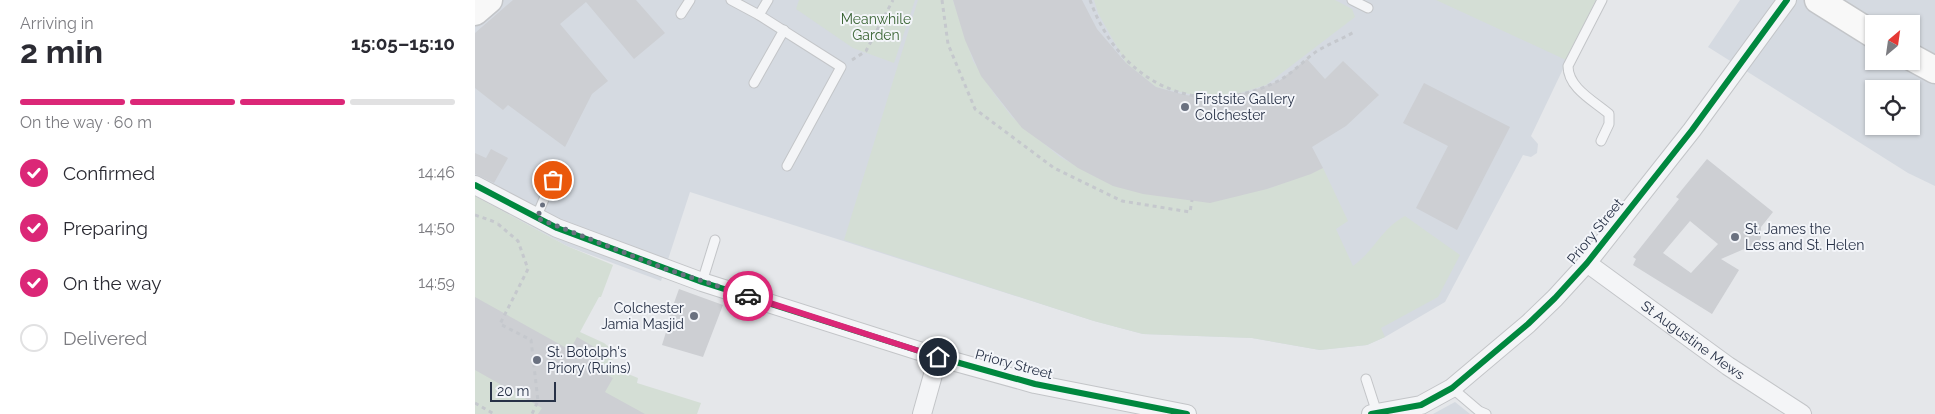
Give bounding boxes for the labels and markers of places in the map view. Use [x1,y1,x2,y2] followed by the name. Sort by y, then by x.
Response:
[1195,91,1295,123] place label: Firstsite Gallery Colchester
[1179,101,1191,113] marker: Firstsite Gallery Colchester
[532,159,574,201] pin
[1745,221,1864,253] place label: St. James the Less and St. Helen
[1729,231,1741,243] marker: St. James the Less and St. Helen
[601,300,684,332] place label: Colchester Jamia Masjid
[688,310,700,322] marker: Colchester Jamia Masjid
[917,336,959,378] pin
[547,344,631,376] place label: St. Botolph's Priory (Ruins)
[531,354,543,366] marker: St. Botolph's Priory (Ruins)

